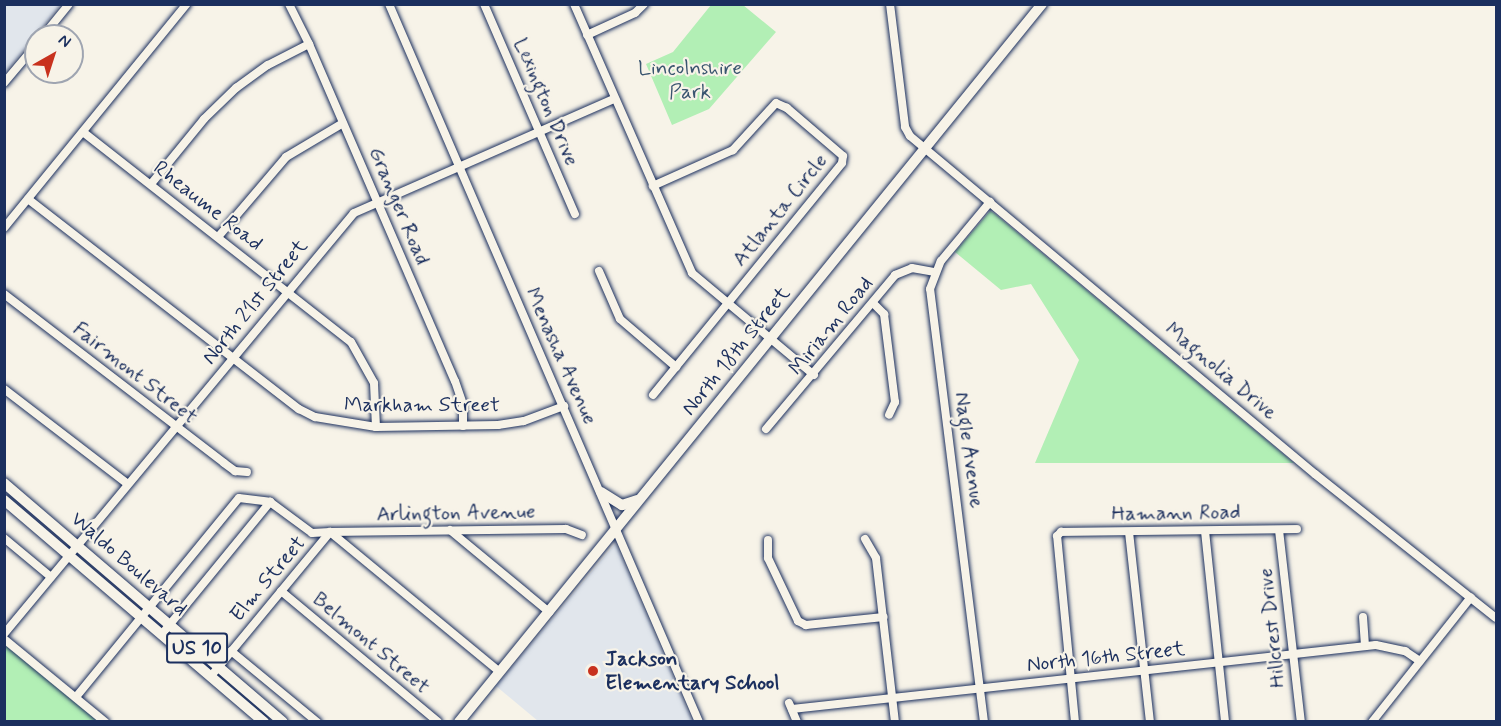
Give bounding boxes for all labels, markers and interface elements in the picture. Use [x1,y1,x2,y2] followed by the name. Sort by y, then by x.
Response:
[24,24,84,84] north arrow
[54,30,75,53] text: N
[508,35,584,169] street label: Lexington Drive
[638,55,742,105] park label: Lincolnshire Park
[363,144,435,268] street label: Granger Road
[726,148,834,272] street label: Atlanta Circle
[149,156,267,256] street label: Rheaume Road
[197,234,313,370] street label: North 21st Street
[784,272,878,380] street label: Miriam Road
[676,281,796,421] street label: North 18th Street
[519,282,603,430] street label: Menasha Avenue
[68,317,202,429] street label: Fairmont Street
[1160,317,1282,425] street label: Magnolia Drive
[948,389,990,511] street label: Nagle Avenue
[345,392,499,418] street label: Markham Street
[378,499,534,527] street label: Arlington Avenue
[1111,499,1241,527] street label: Hamann Road
[67,507,191,621] street label: Waldo Boulevard
[225,531,311,627] street label: Elm Street
[1253,567,1291,689] street label: Hillcrest Drive
[308,587,434,699] street label: Belmont Street
[166,631,228,665] road number: US 10
[1026,636,1186,678] street label: North 16th Street
[605,646,780,696] place label: Jackson Elementary School
[586,664,600,678] marker: Jackson Elementary School

